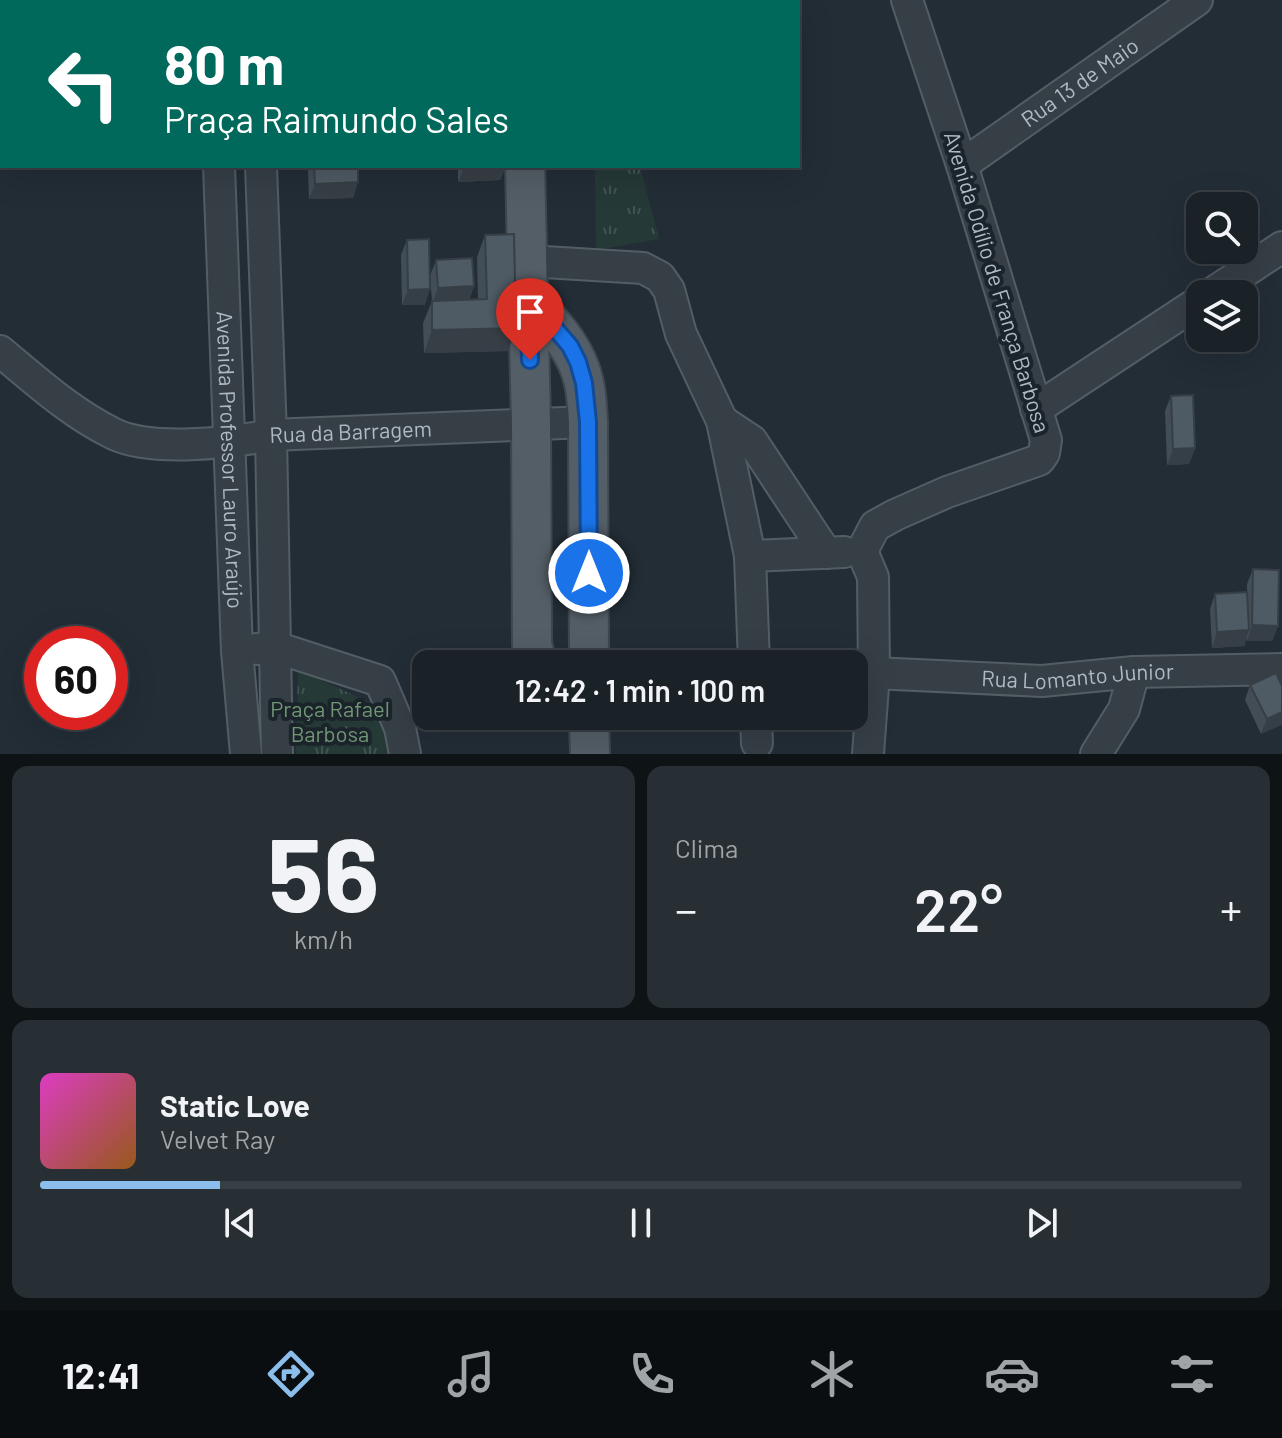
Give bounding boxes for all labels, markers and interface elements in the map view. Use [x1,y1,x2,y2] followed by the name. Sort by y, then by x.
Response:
[164,29,284,96] text: 80 m
[1016,31,1143,131] street label: Rua 13 de Maio
[32,32,136,136] icon: left
[164,97,509,140] text: Praça Raimundo Sales
[940,128,1056,436] street label: Avenida Odílio de França Barbosa
[1186,192,1258,352] map controls
[1186,192,1258,264] button: search
[496,278,564,360] pin
[1186,280,1258,352] button: layers
[508,290,552,334] icon: arrive
[212,310,249,609] street label: Avenida Professor Lauro Araújo
[269,414,432,447] street label: Rua da Barragem
[547,531,631,615] position arrow
[24,626,128,730] speed limit sign: 60
[981,657,1174,693] street label: Rua Lomanto Junior
[515,672,765,708] text: 12:42 · 1 min · 100 m
[270,695,390,746] park label: Praça Rafael Barbosa
[268,808,379,933] text: 56
[675,832,738,863] text: Clima
[914,872,1003,944] text: 22°
[675,882,697,935] text: −
[1220,882,1242,935] text: +
[294,923,353,954] text: km/h
[160,1087,310,1123] text: Static Love
[160,1123,275,1154] text: Velvet Ray
[218,1201,262,1245] icon: previous
[619,1201,663,1245] icon: pause
[1020,1201,1064,1245] icon: next
[263,1346,319,1402] icon: directions
[443,1346,499,1402] icon: music
[624,1346,680,1402] icon: phone
[804,1346,860,1402] icon: climate
[984,1346,1040,1402] icon: car
[1164,1346,1220,1402] icon: filters
[62,1353,139,1396] text: 12:41

